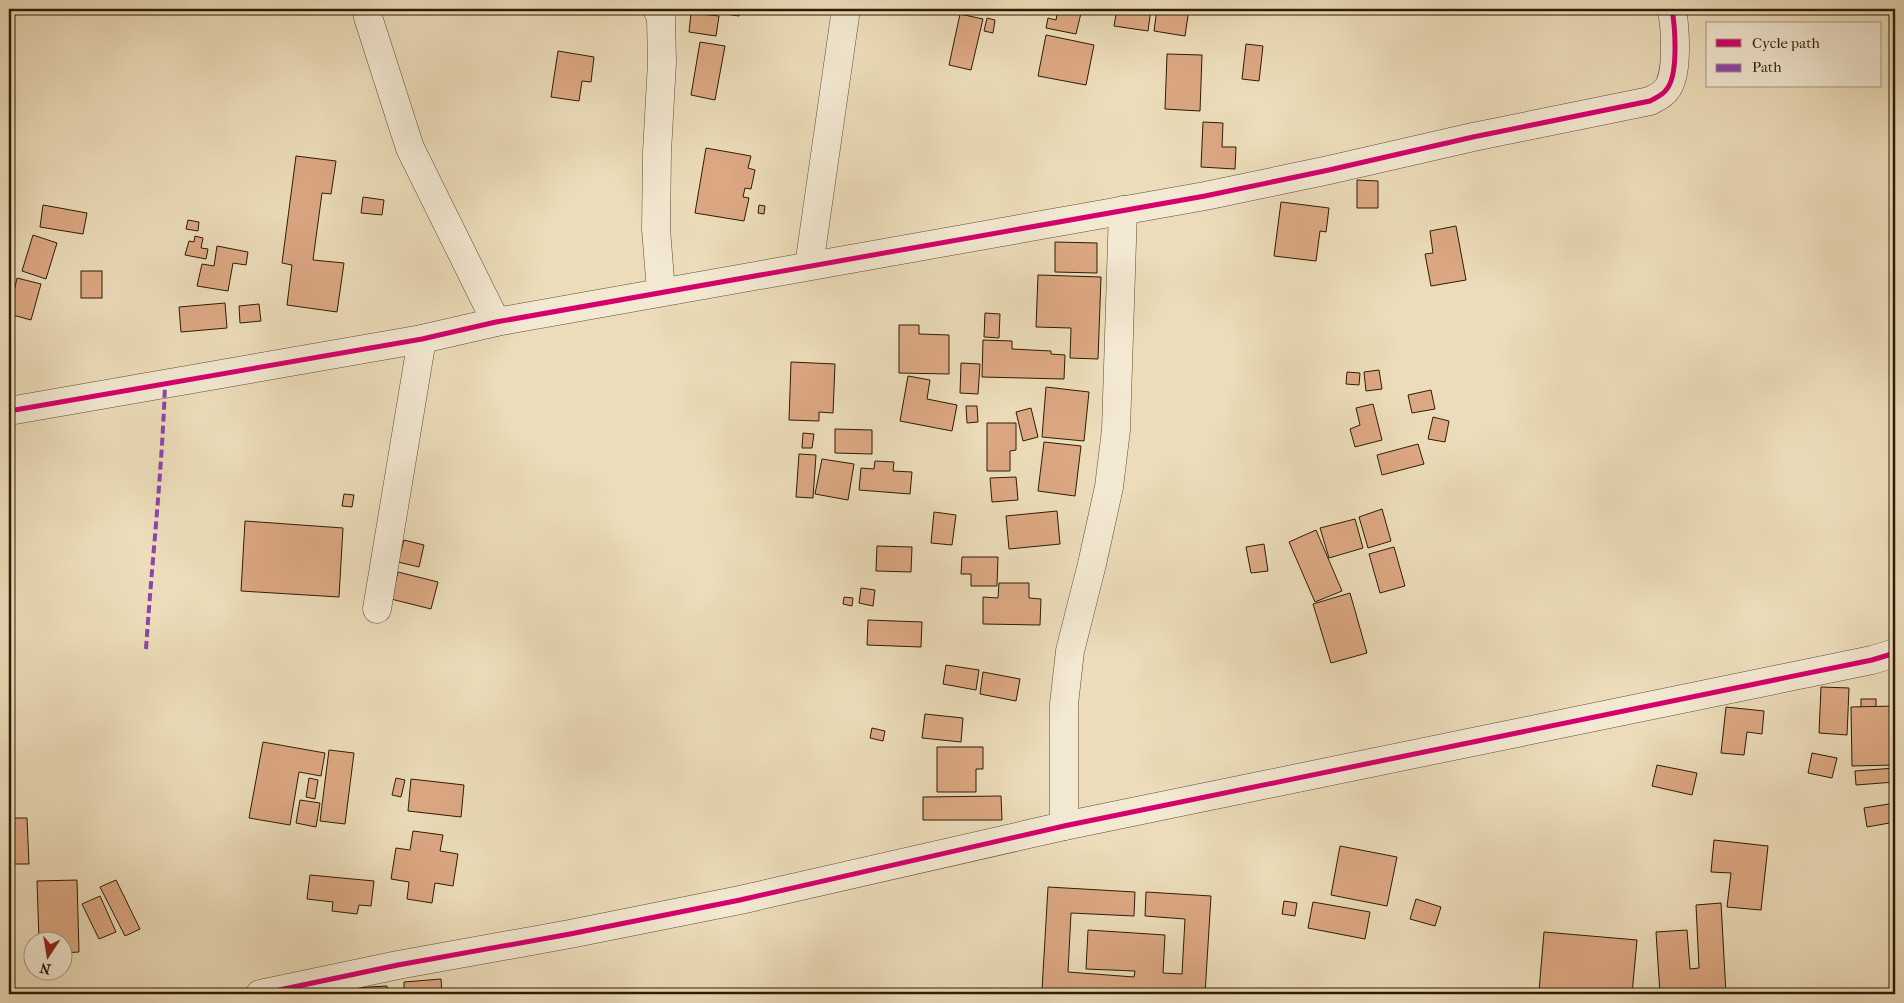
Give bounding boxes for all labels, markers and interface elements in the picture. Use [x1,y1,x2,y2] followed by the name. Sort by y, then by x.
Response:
[1706,22,1882,88] legend
[1752,34,1820,52] text: Cycle path
[1752,58,1782,76] text: Path
[22,930,72,980] north arrow
[38,959,52,978] text: N

